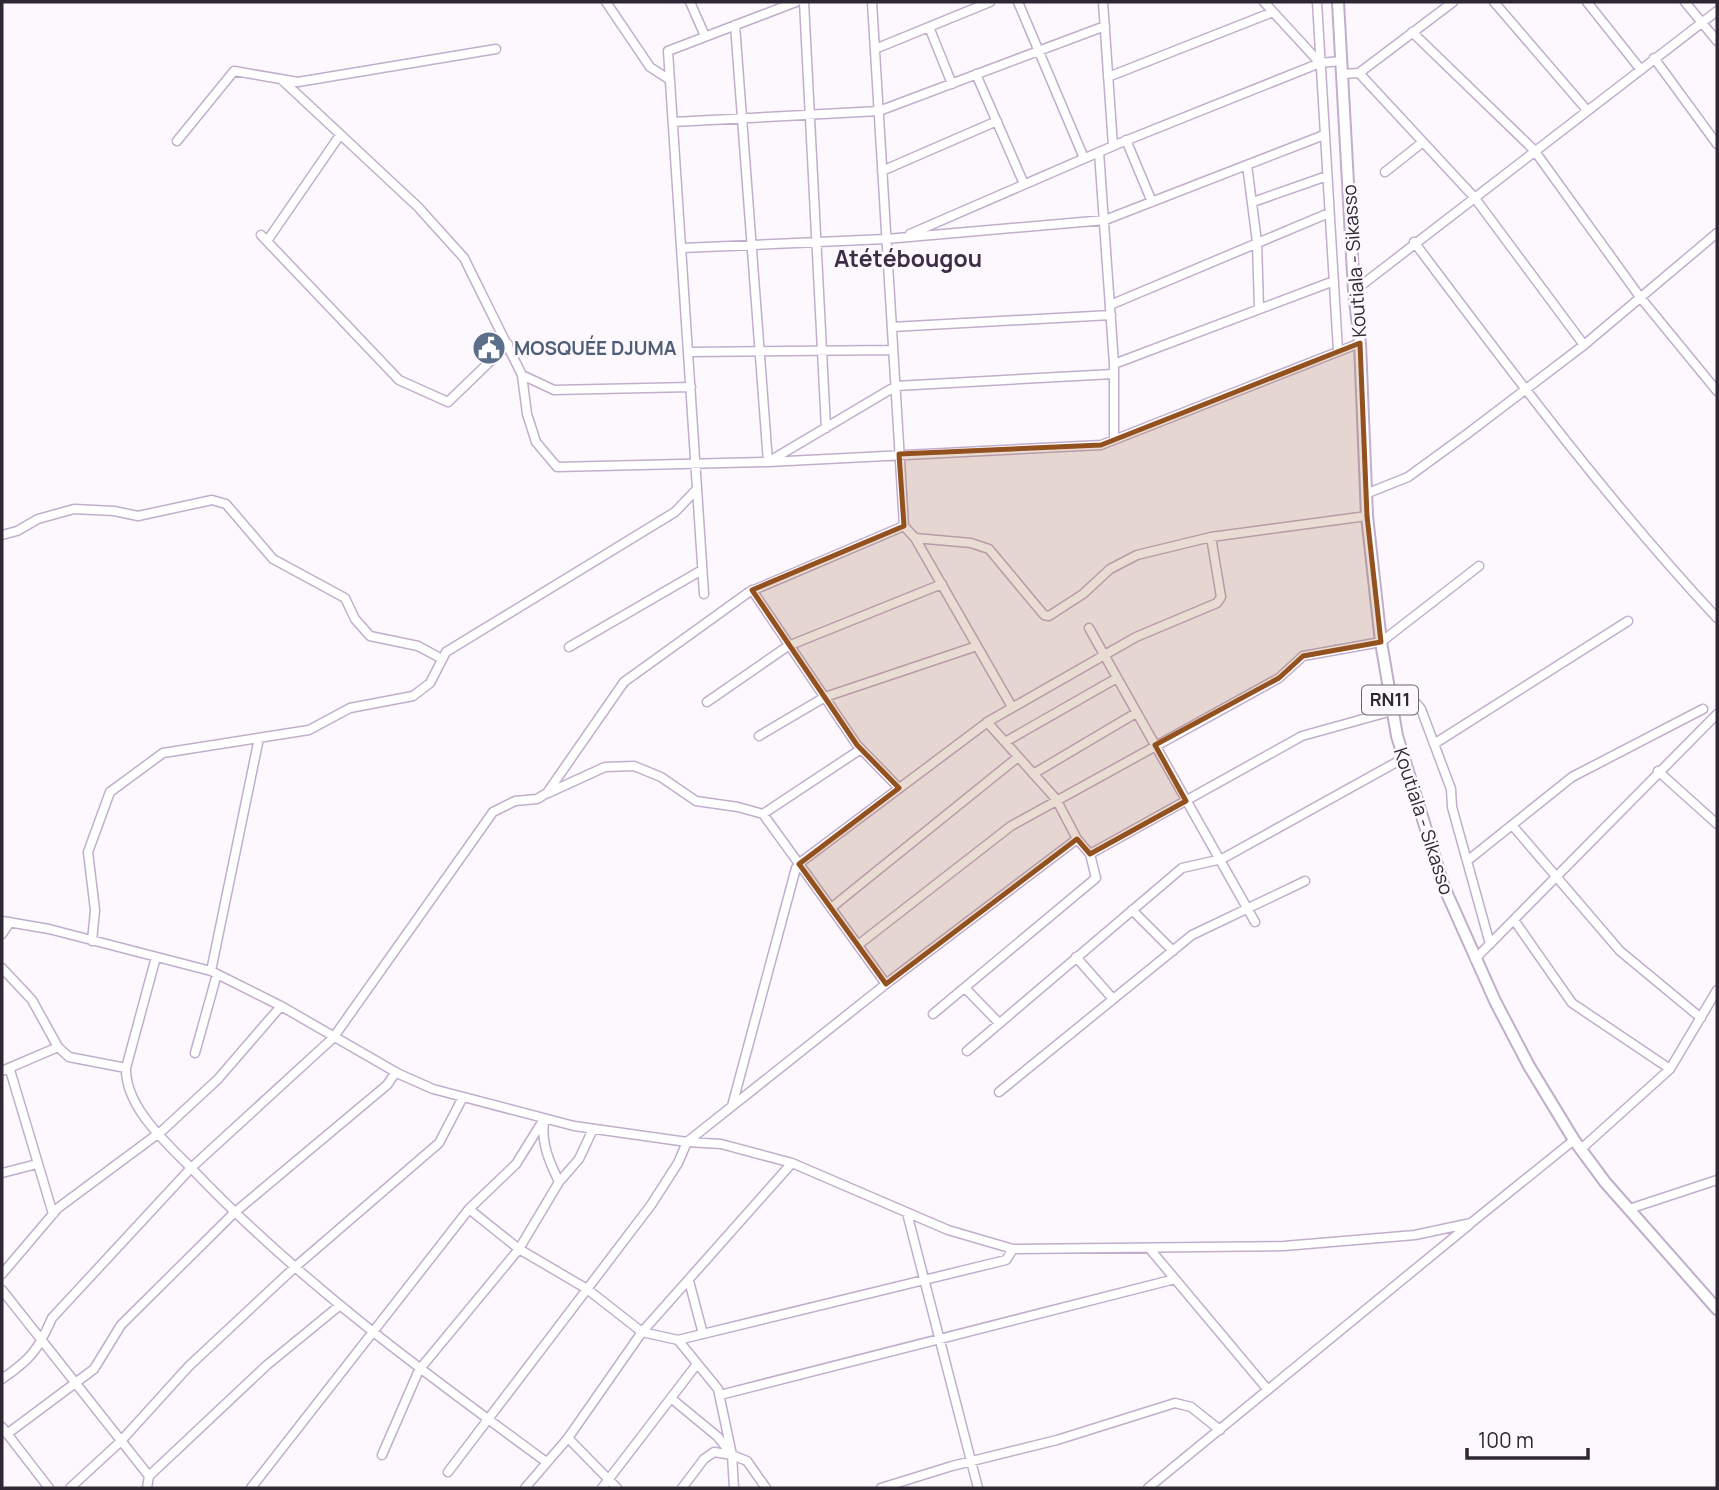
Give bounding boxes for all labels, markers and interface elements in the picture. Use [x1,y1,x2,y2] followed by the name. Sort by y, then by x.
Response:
[1336,184,1372,338] street label: Koutiala - Sikasso
[834,242,982,274] district label: Atétébougou
[470,329,508,367] public building icon: MOSQUÉE DJUMA
[514,335,677,361] place label: MOSQUÉE DJUMA
[1362,686,1418,714] road number: RN11
[1388,744,1460,898] street label: Koutiala - Sikasso
[1467,1416,1588,1460] scale bar
[1478,1426,1534,1454] text: 100 m

